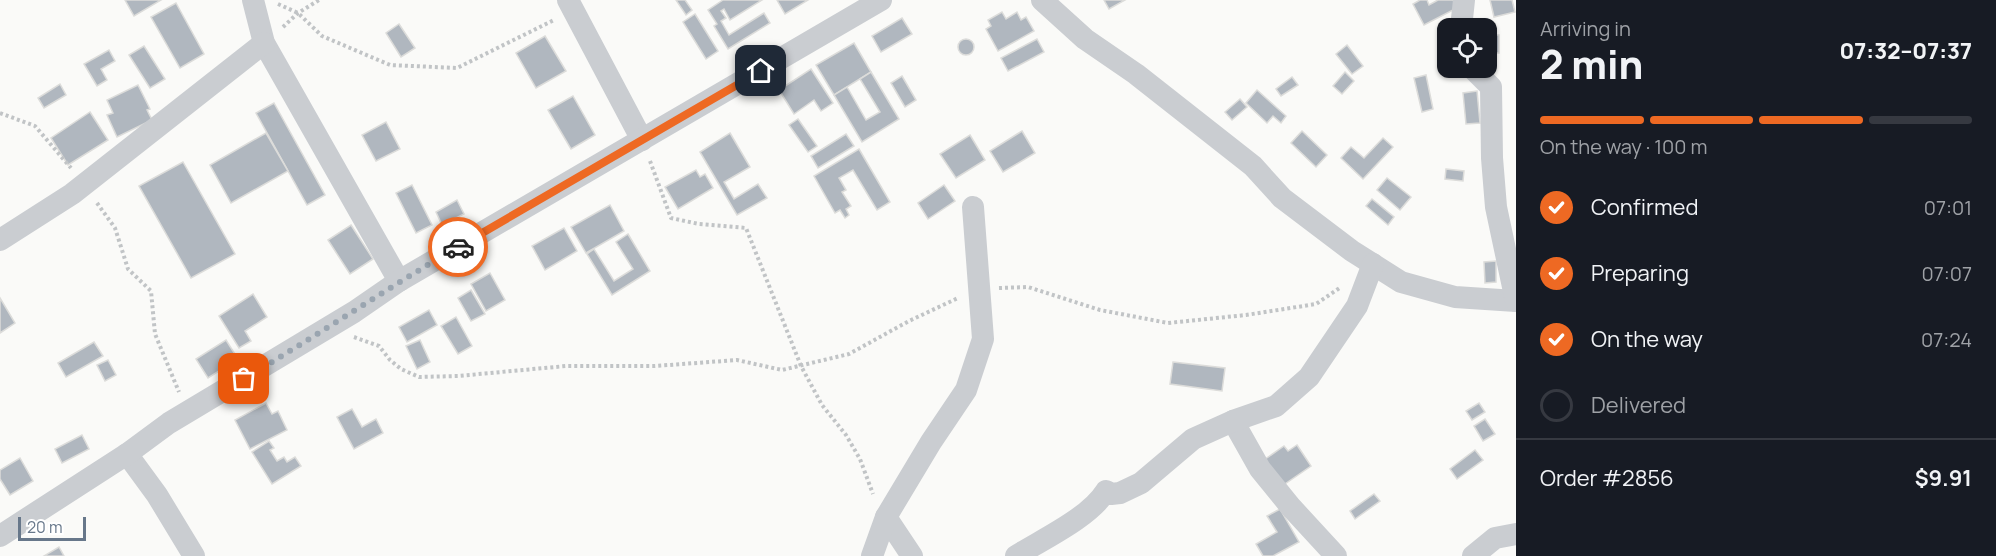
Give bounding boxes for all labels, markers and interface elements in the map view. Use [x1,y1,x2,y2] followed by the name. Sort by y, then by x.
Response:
[1540,15,1631,42] text: Arriving in
[1437,18,1497,78] map controls
[1437,18,1497,78] button: locate
[1840,36,1972,66] text: 07:32–07:37
[1540,37,1643,91] text: 2 min
[735,45,786,96] pin
[744,54,777,87] icon: home
[1540,133,1707,160] text: On the way · 100 m
[1540,191,1573,224] icon: check
[1591,192,1699,222] text: Confirmed
[1924,194,1972,221] text: 07:01
[428,217,488,277] courier
[442,231,475,264] icon: car
[1540,257,1573,290] icon: check
[1591,258,1689,288] text: Preparing
[1922,260,1972,287] text: 07:07
[1540,323,1573,356] icon: check
[1591,324,1703,354] text: On the way
[1921,326,1972,353] text: 07:24
[218,353,269,404] pin
[227,362,260,395] icon: bag
[1591,390,1686,420] text: Delivered
[1540,463,1674,493] text: Order #2856
[1915,463,1972,493] text: $9.91
[18,514,86,542] scale bar
[27,516,63,538] text: 20 m

